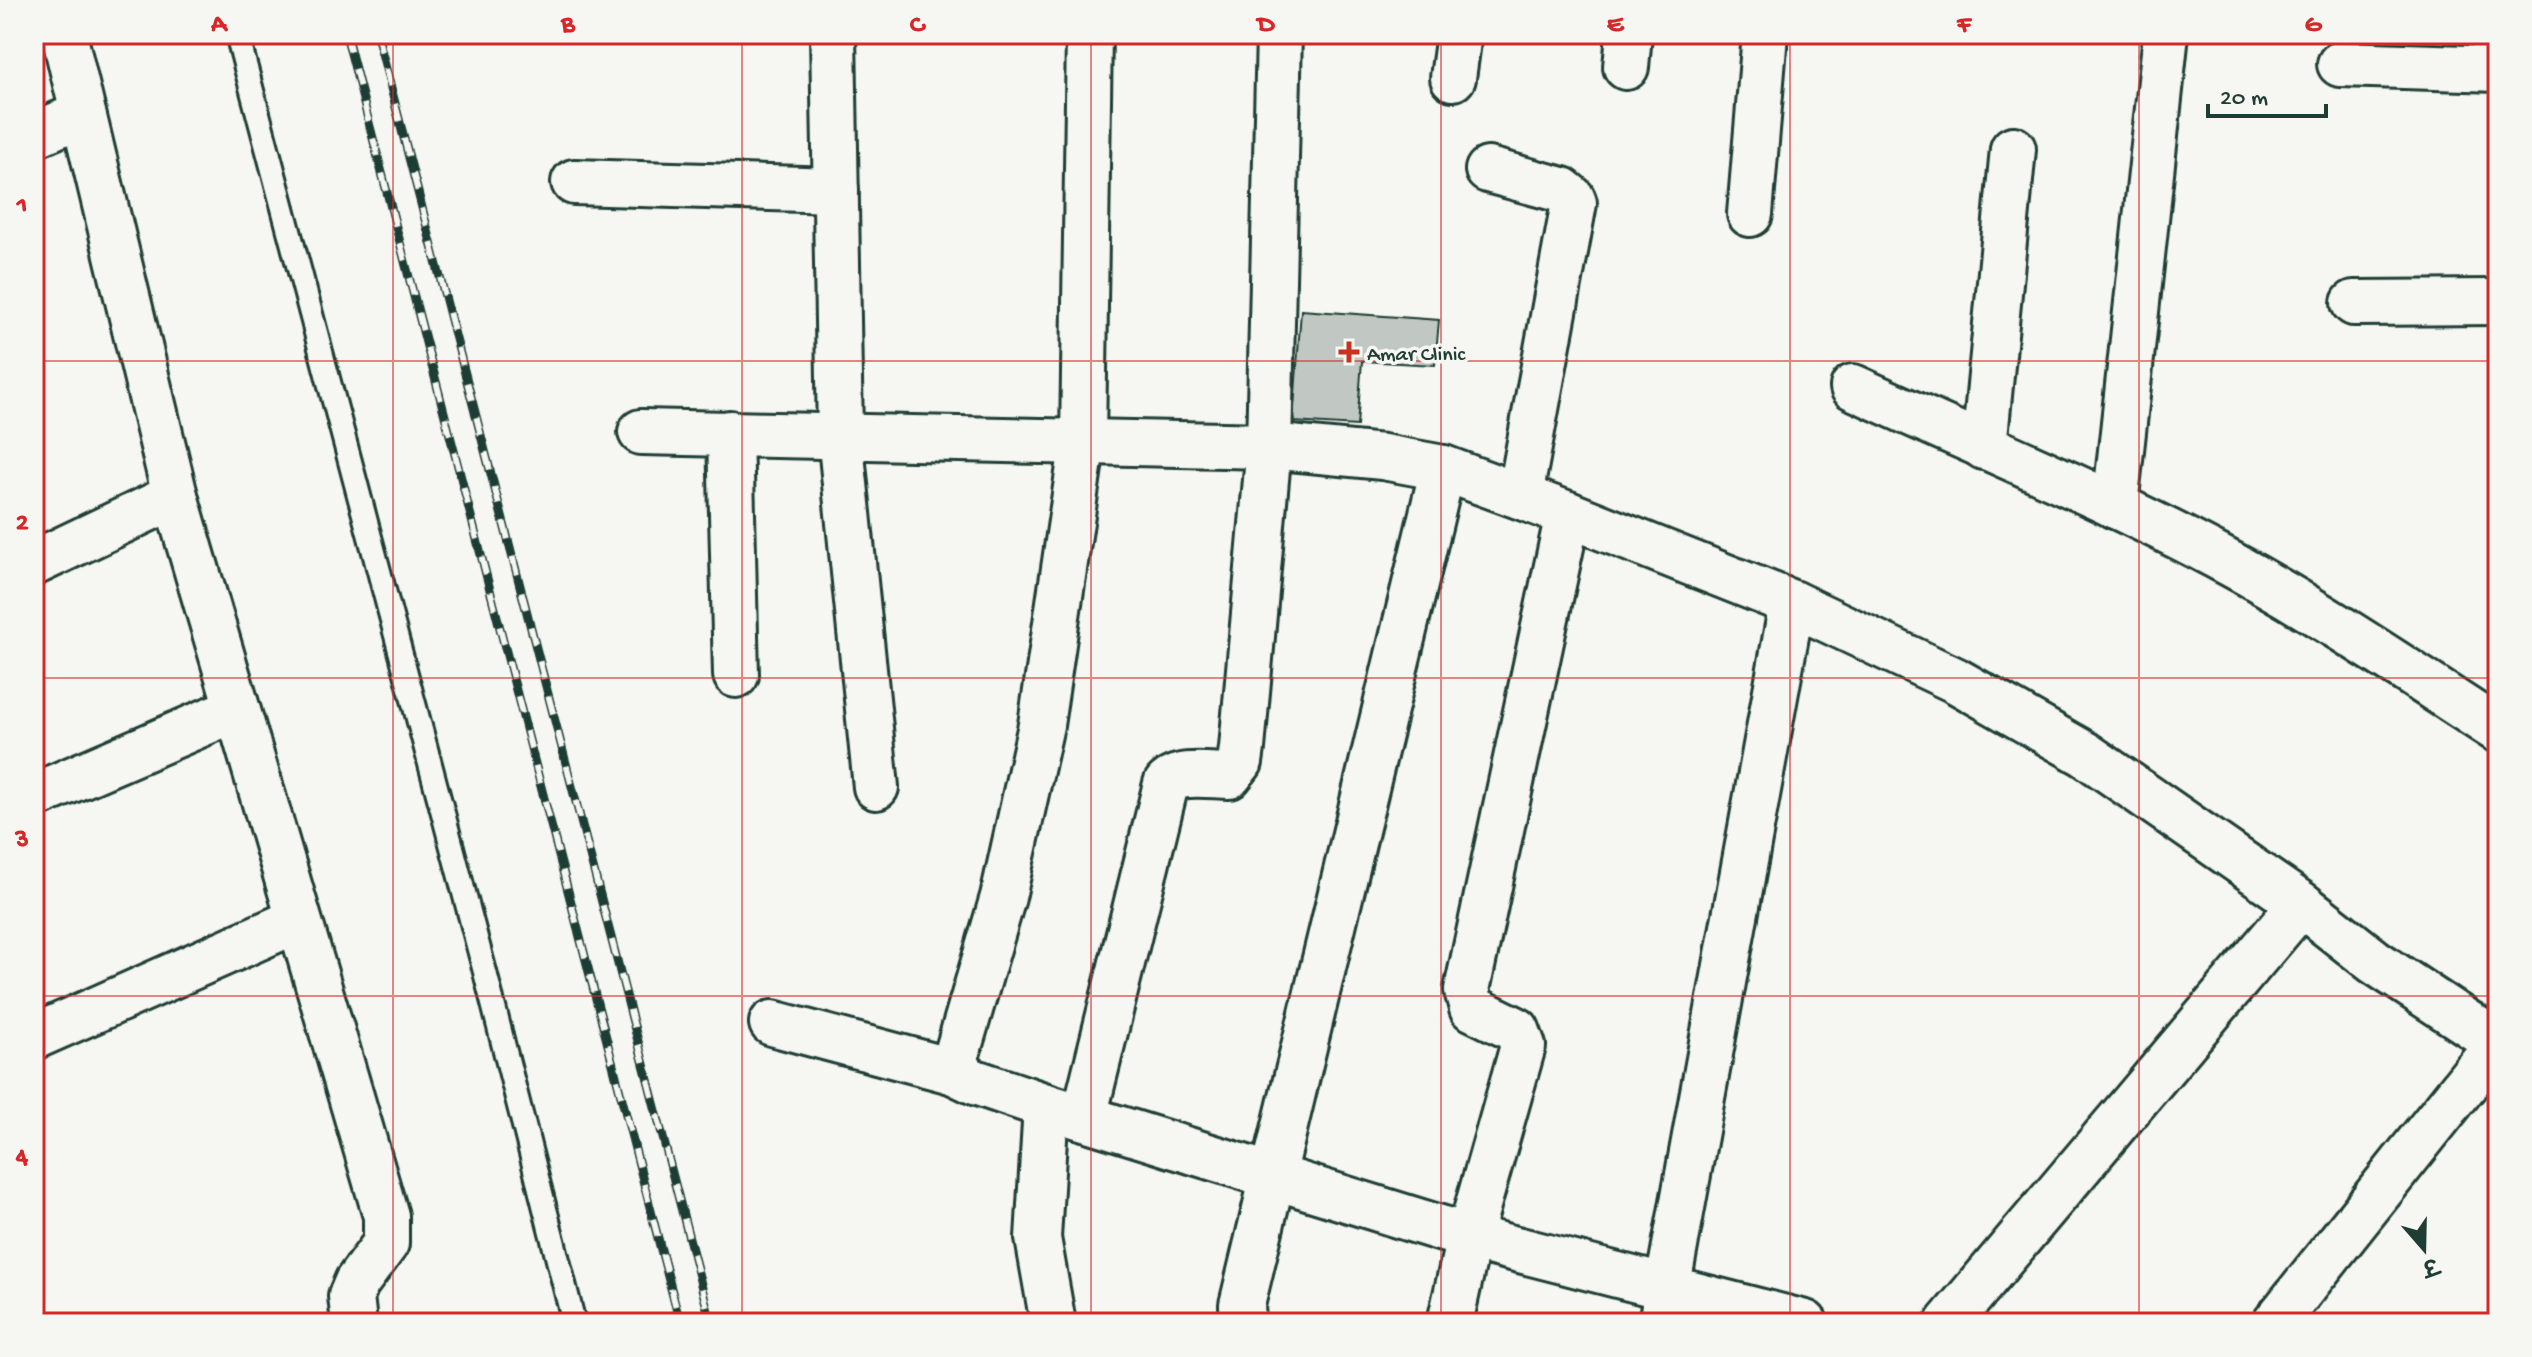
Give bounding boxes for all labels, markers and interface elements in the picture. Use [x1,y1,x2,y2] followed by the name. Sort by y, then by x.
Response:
[210,11,228,42] text: A
[560,11,576,42] text: B
[910,11,927,42] text: C
[1256,11,1276,42] text: D
[1607,11,1625,42] text: E
[1956,11,1972,42] text: F
[2305,11,2323,42] text: G
[2208,68,2326,118] scale bar
[2220,85,2268,114] text: 20 m
[16,192,27,223] text: 1
[1338,341,1360,363] marker: Amar Clinic
[1367,343,1467,369] place label: Amar Clinic
[16,509,29,540] text: 2
[14,826,29,857] text: 3
[15,1143,29,1174] text: 4
[2384,1209,2464,1289] north arrow
[2416,1249,2443,1280] text: उ

